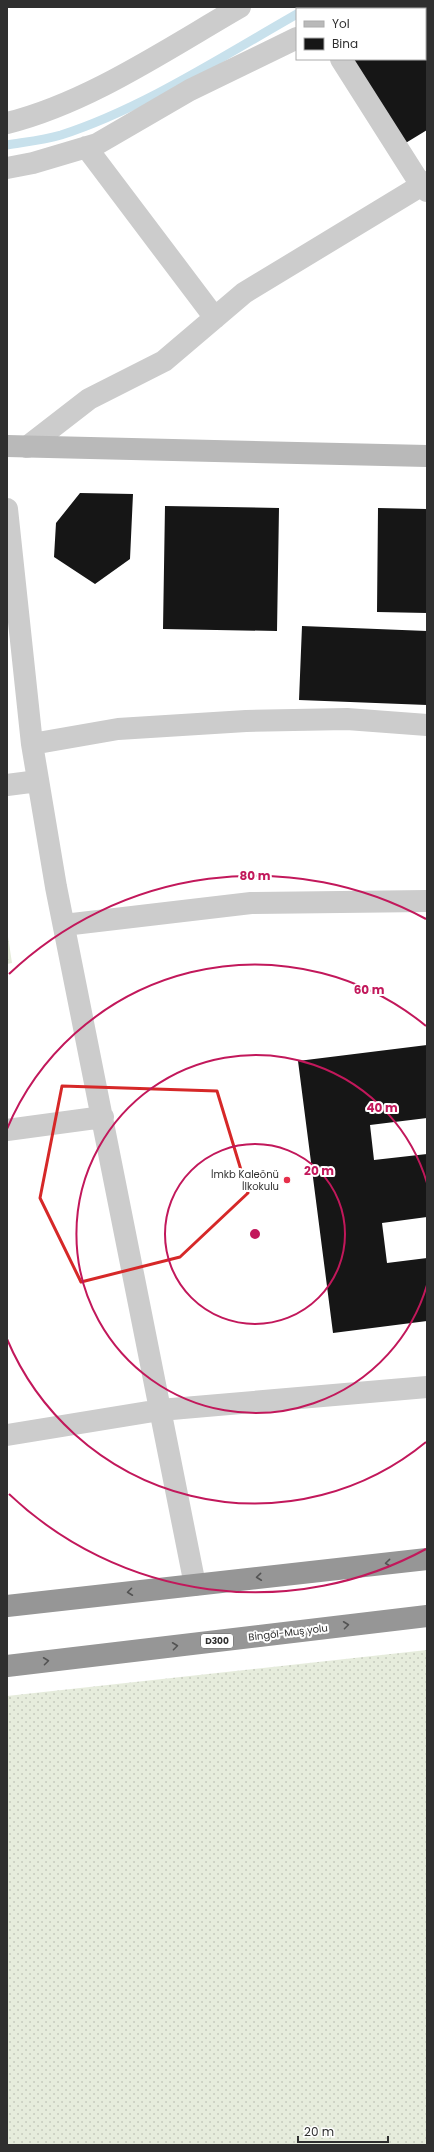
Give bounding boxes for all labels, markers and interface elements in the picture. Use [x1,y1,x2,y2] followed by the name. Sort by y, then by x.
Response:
[296,8,426,60] legend
[332,15,350,32] text: Yol
[332,35,358,52] text: Bina
[240,867,271,884] text: 80 m
[354,981,385,998] text: 60 m
[366,1099,398,1116] text: 40 m
[304,1162,334,1179] text: 20 m
[211,1167,279,1194] place label: İmkb Kaleönü İlkokulu
[282,1175,292,1185] marker: İmkb Kaleönü İlkokulu
[248,1227,262,1241] centre of rings
[385,1558,391,1567] one-way arrow
[256,1573,262,1582] one-way arrow
[127,1587,133,1596] one-way arrow
[247,1620,329,1645] street label: Bingöl-Muş yolu
[343,1621,349,1630] one-way arrow
[201,1634,233,1648] road number: D300
[172,1642,178,1651] one-way arrow
[43,1657,49,1666] one-way arrow
[298,2118,388,2144] scale bar
[304,2123,334,2140] text: 20 m

